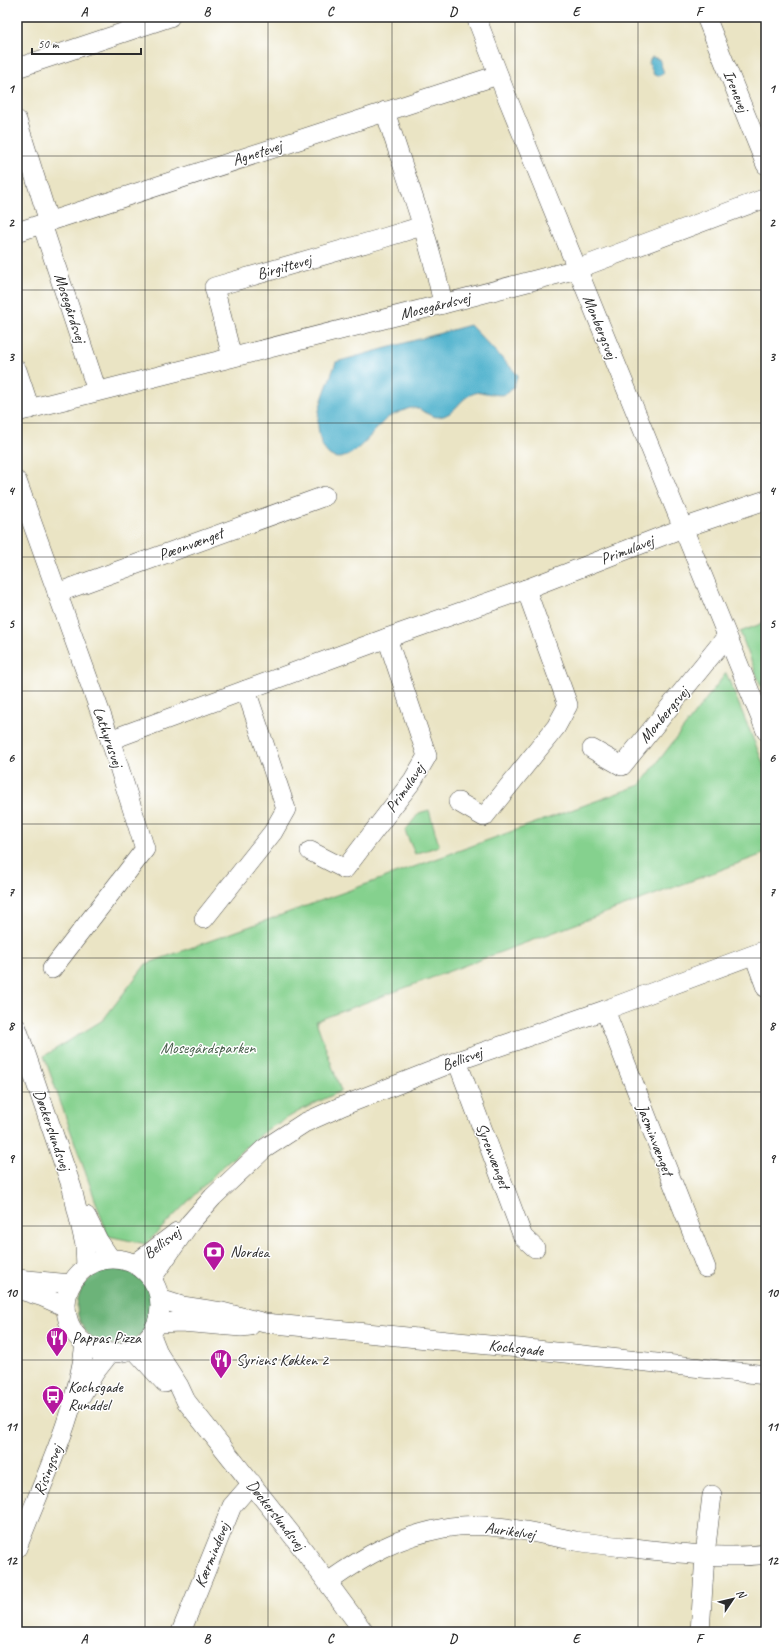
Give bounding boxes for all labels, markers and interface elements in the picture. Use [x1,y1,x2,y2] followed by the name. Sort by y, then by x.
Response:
[81,4,89,20] text: A
[204,4,212,20] text: B
[327,4,335,20] text: C
[449,4,458,20] text: D
[573,4,582,20] text: E
[696,4,705,20] text: F
[32,30,141,56] scale bar
[38,36,60,52] text: 50 m
[719,67,754,116] street label: Irenevej
[8,81,16,97] text: 1
[769,81,777,97] text: 1
[230,135,287,170] street label: Agnetevej
[8,215,15,231] text: 2
[769,215,776,231] text: 2
[255,249,315,284] street label: Birgittevej
[49,271,91,348] street label: Mosegårdsvej
[398,287,475,324] street label: Mosegårdsvej
[578,292,623,364] street label: Monbergsvej
[8,349,15,365] text: 3
[769,349,776,365] text: 3
[8,483,16,499] text: 4
[769,483,777,499] text: 4
[156,522,229,565] street label: Pæonvænget
[598,530,659,569] street label: Primulavej
[8,616,15,632] text: 5
[769,616,776,632] text: 5
[635,682,694,747] street label: Monbergsvej
[88,704,128,772] street label: Lathyrusvej
[8,750,15,766] text: 6
[769,750,776,766] text: 6
[381,758,431,816] street label: Primulavej
[8,884,15,900] text: 7
[769,884,776,900] text: 7
[8,1018,16,1034] text: 8
[769,1018,777,1034] text: 8
[160,1038,256,1058] park label: Mosegårdsparken
[439,1042,487,1075] street label: Bellisvej
[29,1087,76,1175] street label: Døckerslundsvej
[632,1100,679,1181] street label: Jasminvænget
[471,1120,516,1194] street label: Syrenvænget
[8,1151,15,1167] text: 9
[769,1151,776,1167] text: 9
[139,1221,187,1263] street label: Bellisvej
[201,1239,227,1272] bank icon: Nordea
[230,1242,270,1262] place label: Nordea
[5,1285,18,1301] text: 10
[766,1285,779,1301] text: 10
[44,1325,70,1358] restaurant icon: Pappas Pizza
[72,1328,142,1348] place label: Pappas Pizza
[488,1335,546,1361] street label: Kochsgade
[208,1347,234,1380] restaurant icon: Syriens Køkken 2
[236,1350,330,1370] place label: Syriens Køkken 2
[68,1377,125,1415] place label: Kochsgade Runddel
[40,1383,66,1416] bus stop icon: Kochsgade Runddel
[5,1419,19,1435] text: 11
[766,1419,780,1435] text: 11
[29,1440,68,1498] street label: Risingsvej
[242,1476,311,1556] street label: Døckerslundsvej
[190,1518,235,1590] street label: Kærmindevej
[484,1518,539,1545] street label: Aurikelvej
[5,1553,18,1569] text: 12
[766,1553,779,1569] text: 12
[713,1579,753,1619] north arrow
[734,1586,750,1602] text: N
[81,1631,89,1647] text: A
[204,1631,212,1647] text: B
[327,1631,335,1647] text: C
[449,1631,458,1647] text: D
[573,1631,582,1647] text: E
[696,1631,705,1647] text: F

